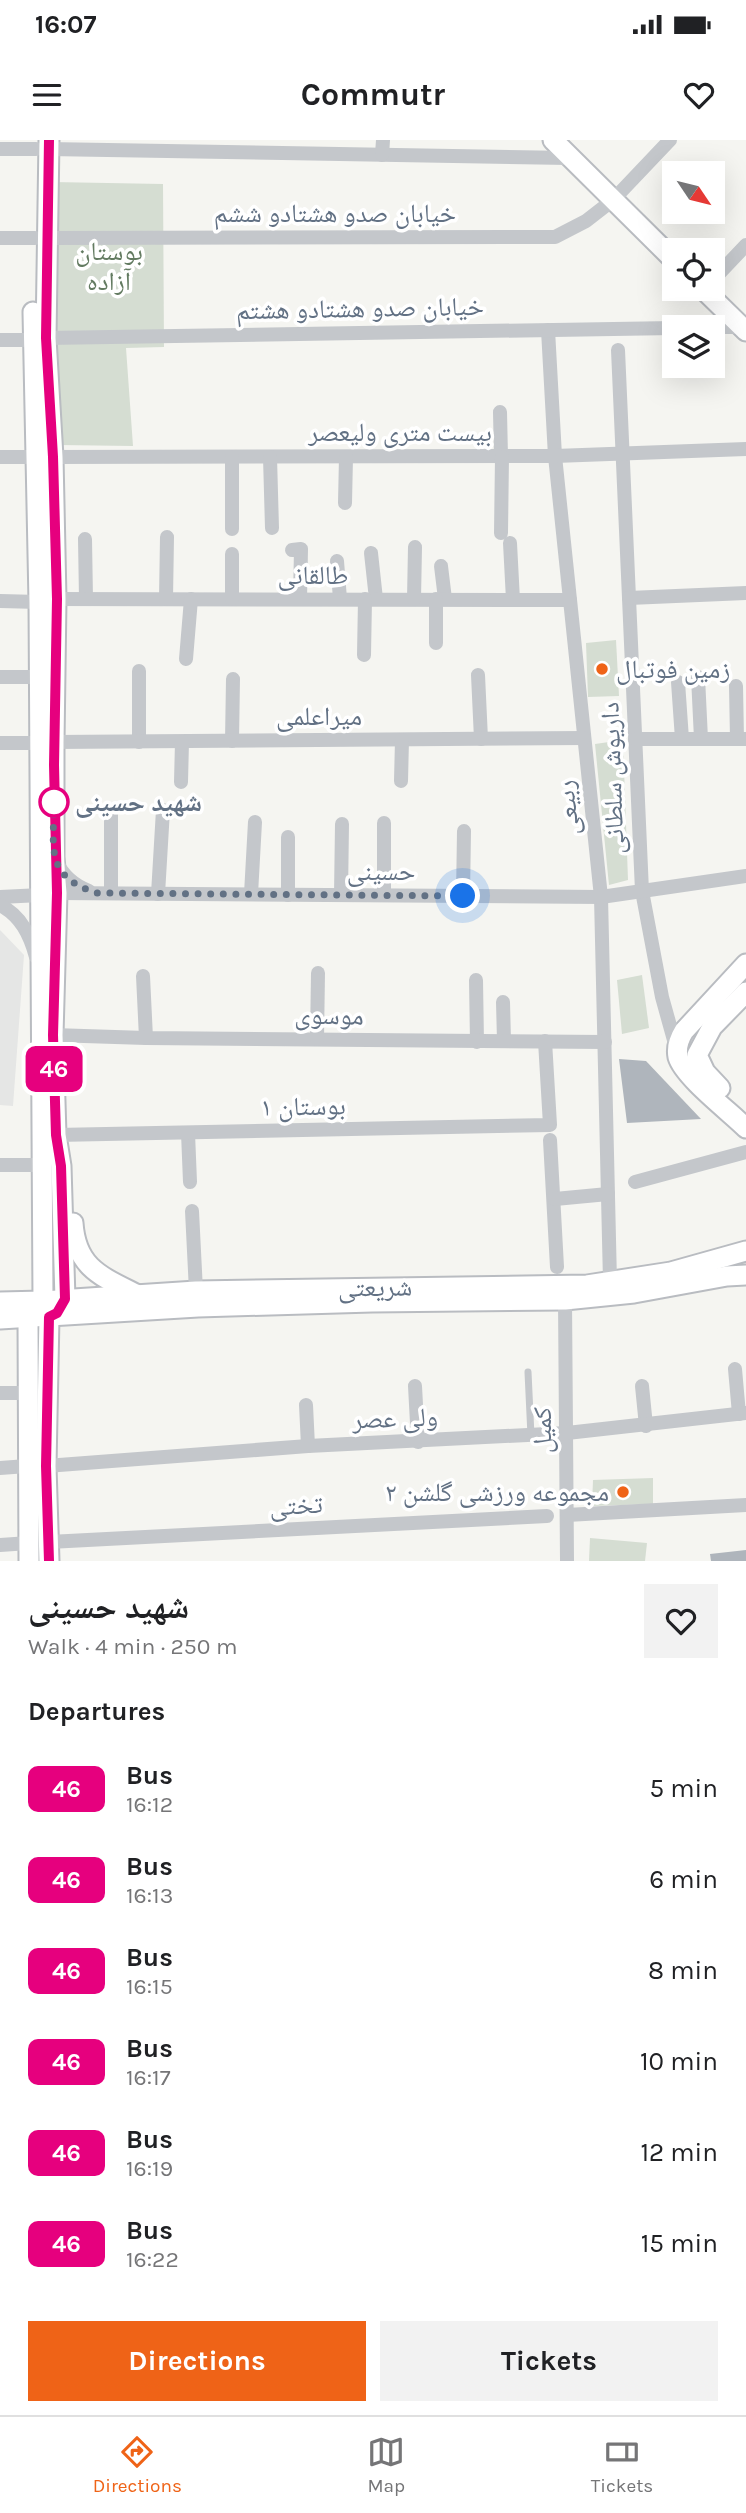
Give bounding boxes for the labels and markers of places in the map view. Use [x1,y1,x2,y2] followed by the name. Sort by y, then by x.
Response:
[616,654,730,685] place label: زمین فوتبال
[594,661,610,677] marker: زمین فوتبال
[39,787,69,817] marker: شهید حسینی
[75,787,202,818] place label: شهید حسینی
[385,1477,609,1508] place label: مجموعه ورزشی گلشن ۲
[615,1484,631,1500] marker: مجموعه ورزشی گلشن ۲

